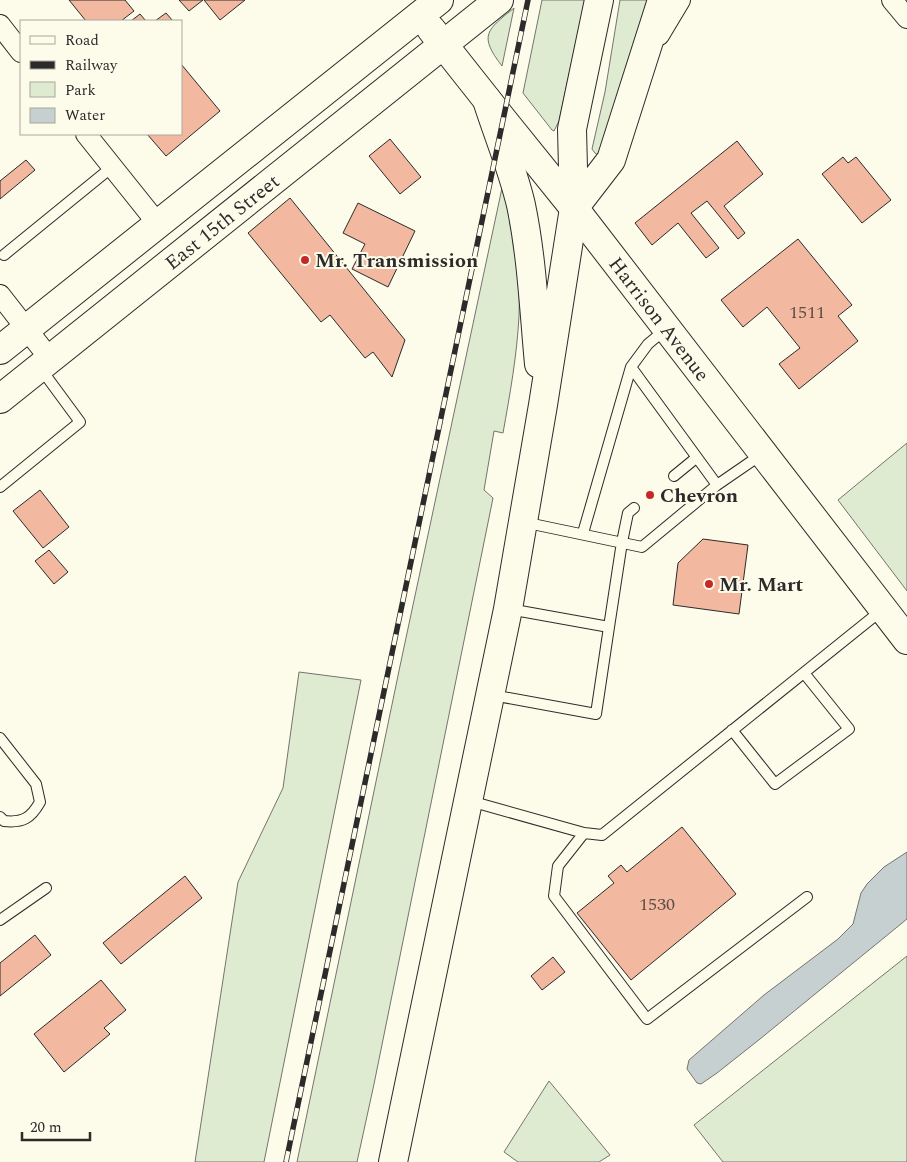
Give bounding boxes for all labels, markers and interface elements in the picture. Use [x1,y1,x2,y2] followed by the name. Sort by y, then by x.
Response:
[20,20,182,135] legend
[65,29,99,52] text: Road
[65,54,118,77] text: Railway
[65,79,96,102] text: Park
[65,104,105,127] text: Water
[159,167,286,278] street label: East 15th Street
[315,246,478,276] place label: Mr. Transmission
[601,251,716,388] street label: Harrison Avenue
[299,254,311,266] marker: Mr. Transmission
[789,299,825,326] house number: 1511
[660,481,738,511] place label: Chevron
[644,489,656,501] marker: Chevron
[719,570,804,600] place label: Mr. Mart
[703,578,715,590] marker: Mr. Mart
[639,891,675,918] house number: 1530
[22,1110,90,1142] scale bar
[30,1116,62,1139] text: 20 m

